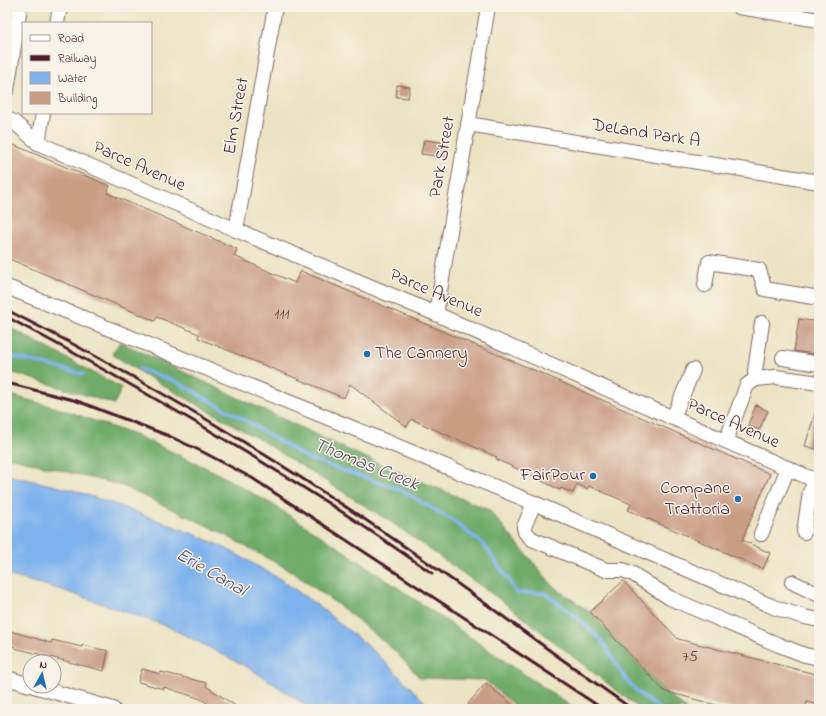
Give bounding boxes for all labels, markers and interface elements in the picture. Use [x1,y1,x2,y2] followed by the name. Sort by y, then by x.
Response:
[22,22,152,114] legend
[58,30,84,48] text: Road
[58,50,97,69] text: Railway
[58,70,87,88] text: Water
[217,75,257,157] street label: Elm Street
[57,90,97,109] text: Building
[589,112,702,155] street label: DeLand Park A
[423,114,463,200] street label: Park Street
[88,135,190,199] street label: Parce Avenue
[385,263,488,326] street label: Parce Avenue
[274,302,290,326] house number: 111
[375,341,467,367] place label: The Cannery
[362,349,372,359] marker: The Cannery
[682,392,784,456] street label: Parce Avenue
[310,432,423,499] water label: Thomas Creek
[519,463,585,489] place label: FairPour
[588,471,598,481] marker: FairPour
[660,476,731,523] place label: Compane Trattoria
[733,494,743,504] marker: Compane Trattoria
[171,542,254,605] water label: Erie Canal
[682,645,698,669] house number: 75
[22,654,62,694] north arrow
[38,657,48,674] text: N

